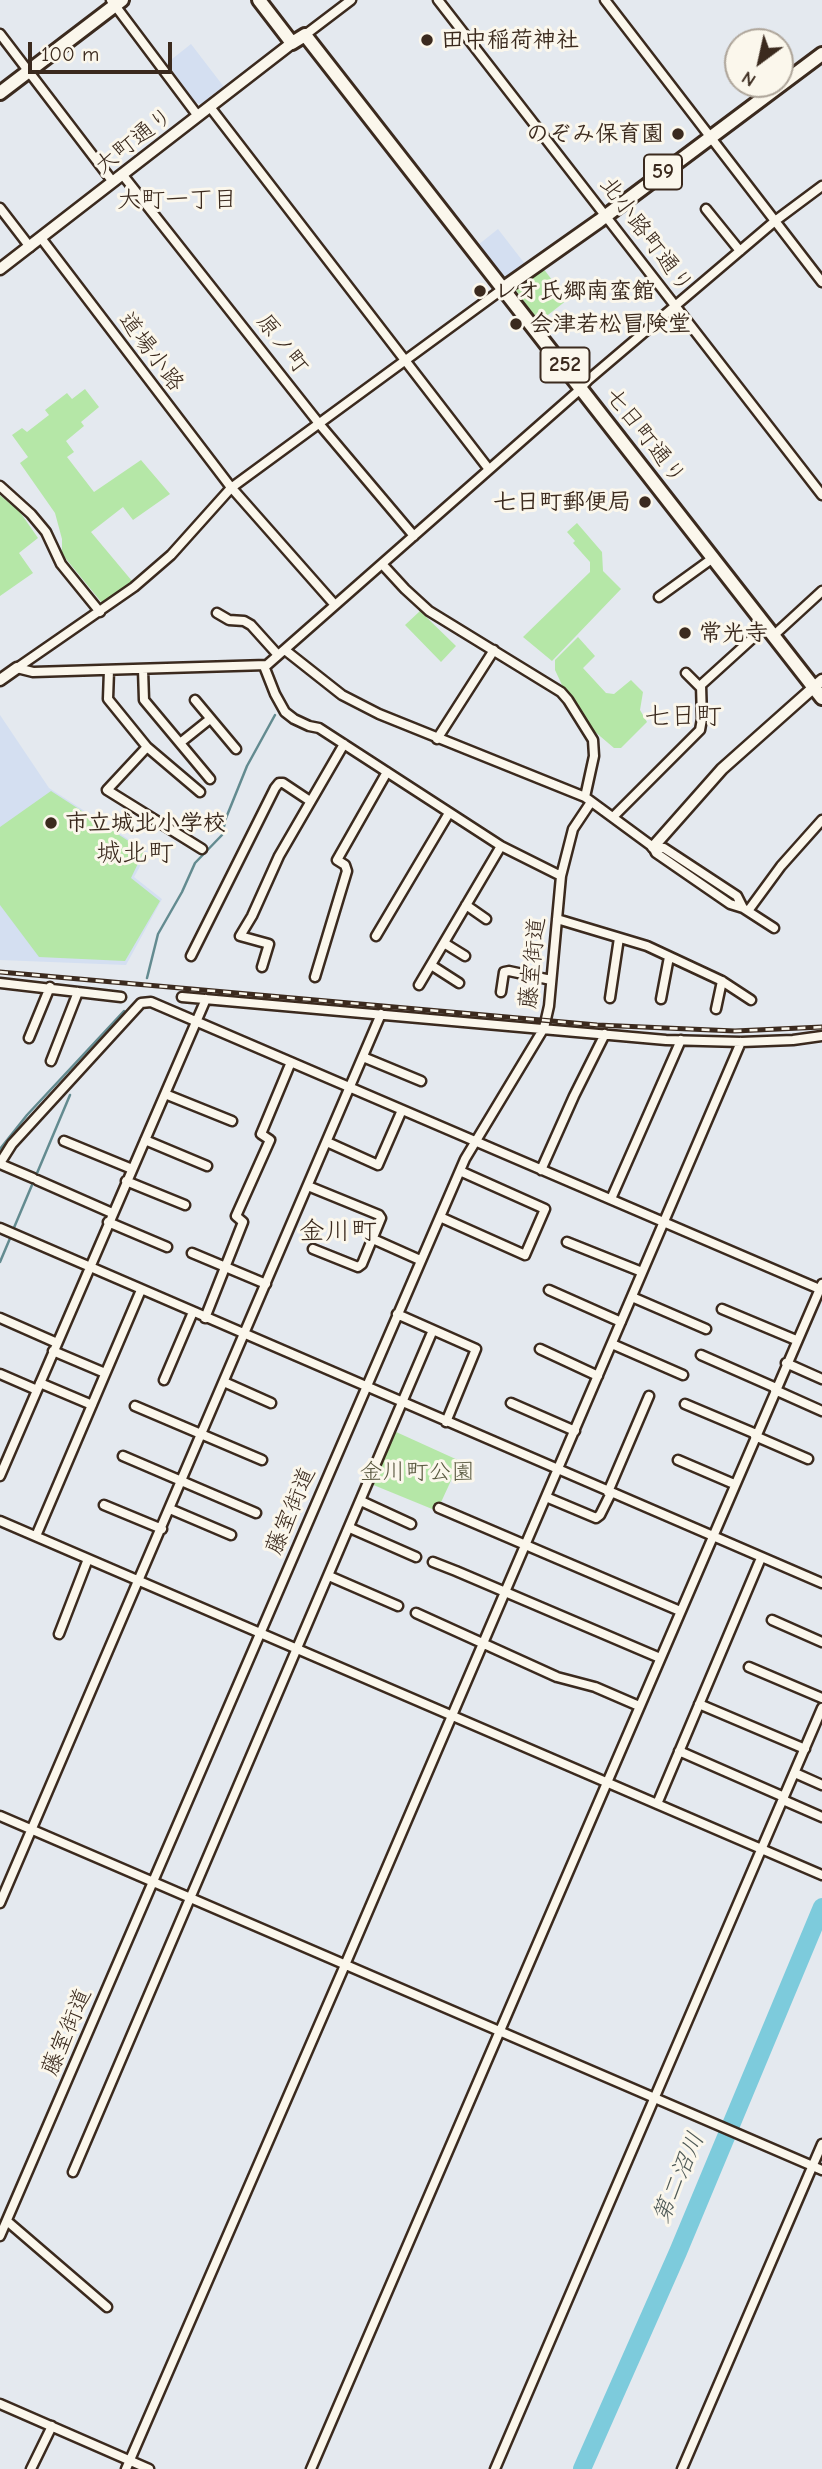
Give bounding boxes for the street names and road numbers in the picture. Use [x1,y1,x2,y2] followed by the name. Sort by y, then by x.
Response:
[89,102,179,180] street label: 大町通り
[644,154,682,190] road number: 59
[593,172,699,298] street label: 北小路町通り
[112,307,190,397] street label: 道場小路
[250,308,314,380] street label: 原ノ町
[540,348,590,382] road number: 252
[599,382,691,490] street label: 七日町通り
[514,916,552,1010] street label: 藤室街道
[260,1463,322,1559] street label: 藤室街道
[36,1984,98,2080] street label: 藤室街道

